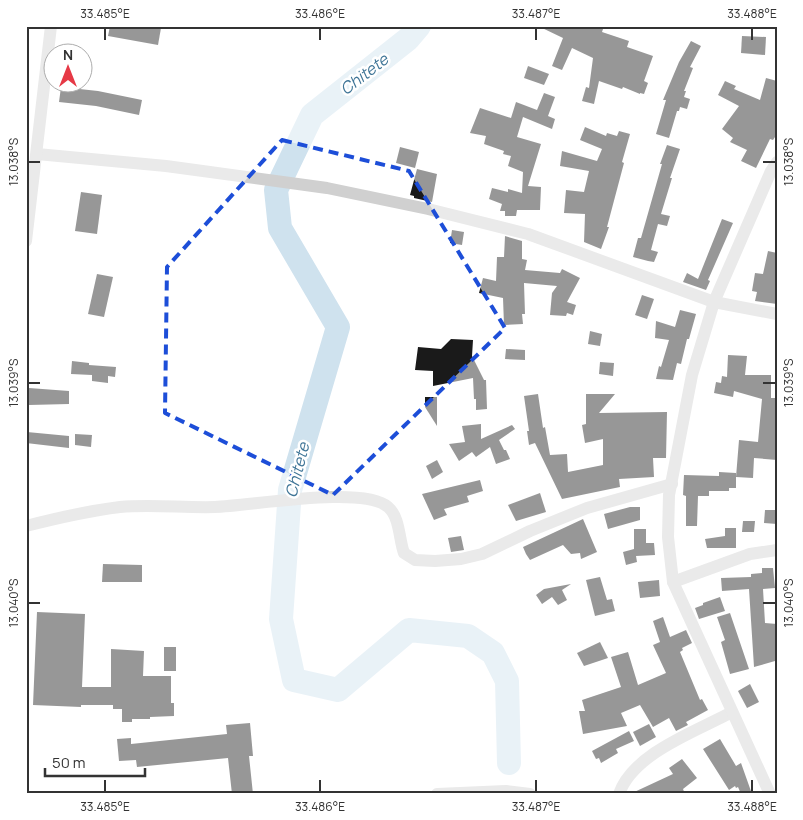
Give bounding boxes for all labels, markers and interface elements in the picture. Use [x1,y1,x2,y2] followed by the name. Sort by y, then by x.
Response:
[80,5,130,22] text: 33.485°E
[295,5,345,22] text: 33.486°E
[512,5,560,22] text: 33.487°E
[727,5,777,22] text: 33.488°E
[42,42,92,92] north arrow
[63,45,73,64] text: N
[335,47,394,100] water label: Chitete
[5,138,22,186] text: 13.038°S
[780,138,797,186] text: 13.038°S
[5,359,22,407] text: 13.039°S
[780,359,797,407] text: 13.039°S
[280,439,315,500] water label: Chitete
[5,579,22,627] text: 13.040°S
[780,579,797,627] text: 13.040°S
[45,745,145,777] scale bar
[52,752,86,773] text: 50 m
[80,798,130,815] text: 33.485°E
[295,798,345,815] text: 33.486°E
[512,798,560,815] text: 33.487°E
[727,798,777,815] text: 33.488°E

